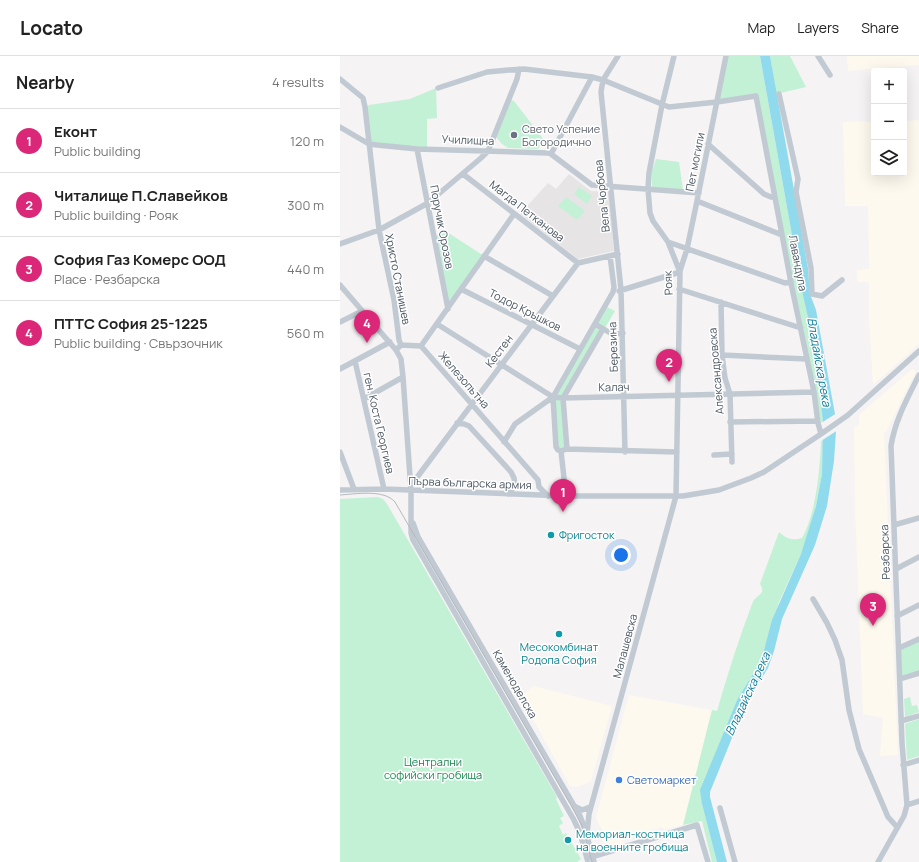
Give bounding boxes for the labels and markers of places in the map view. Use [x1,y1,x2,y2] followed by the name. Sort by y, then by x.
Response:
[522,121,601,149] place label: Свето Успение Богородично
[509,130,519,140] marker: Свето Успение Богородично
[354,310,380,343] pin: 4
[656,349,682,382] pin: 2
[550,479,576,512] pin: 1
[559,527,615,542] place label: Фригосток
[546,530,556,540] marker: Фригосток
[860,593,886,626] pin: 3
[554,629,564,639] marker: Месокомбинат Родопа София
[520,639,599,667] place label: Месокомбинат Родопа София
[627,772,697,787] place label: Светомаркет
[614,775,624,785] marker: Светомаркет
[576,826,688,854] place label: Мемориал-костница на военните гробища
[563,835,573,845] marker: Мемориал-костница на военните гробища

